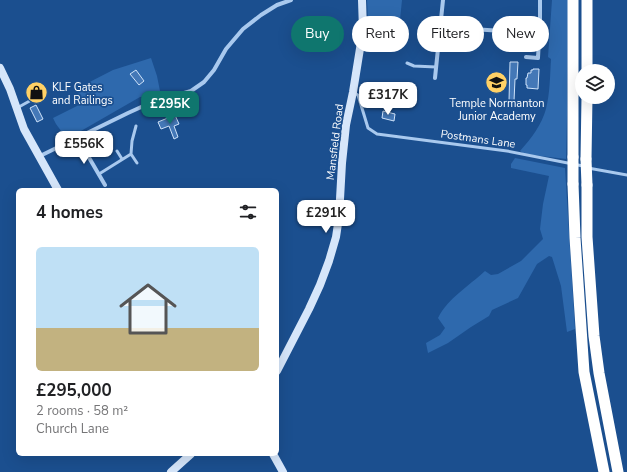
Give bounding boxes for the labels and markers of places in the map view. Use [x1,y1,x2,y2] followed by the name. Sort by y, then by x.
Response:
[484,70,510,96] school or university icon: Temple Normanton Junior Academy
[23,80,49,106] shop icon: KLF Gates and Railings
[52,80,113,108] place label: KLF Gates and Railings
[360,82,416,116] pin: £317K
[142,91,198,125] pin: £295K
[449,96,545,124] place label: Temple Normanton Junior Academy
[56,131,112,165] pin: £556K
[298,200,354,234] pin: £291K

